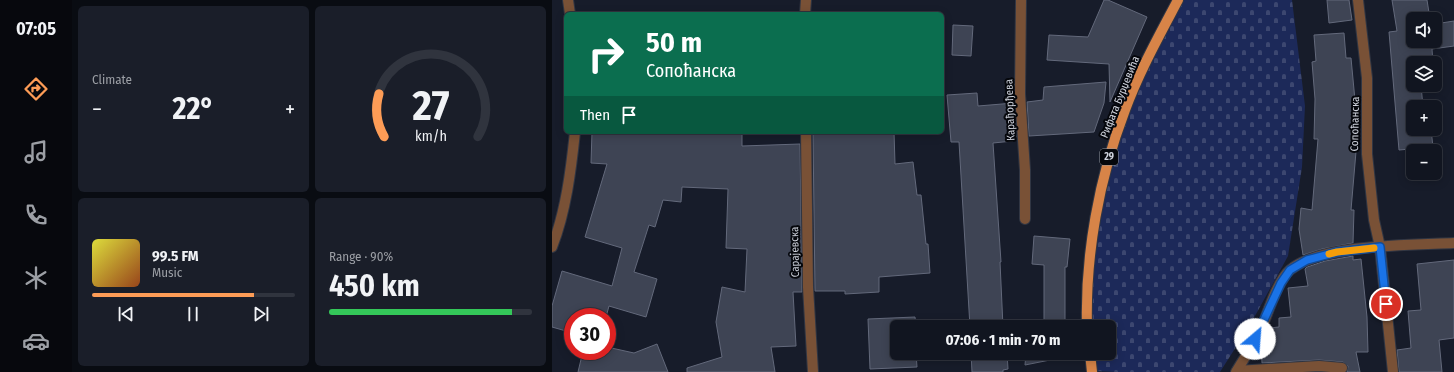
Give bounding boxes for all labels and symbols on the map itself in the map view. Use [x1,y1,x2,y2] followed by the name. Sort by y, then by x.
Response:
[1098,54,1142,140] street label: Рифата Бурџевића
[1002,79,1018,141] street label: Карађорђева
[1348,96,1362,152] street label: Сопоћанска
[1100,149,1118,165] road number: 29
[788,227,802,277] street label: Сарајевска
[1369,287,1403,321] pin
[564,308,616,360] speed limit sign: 30
[1234,318,1276,360] position arrow

